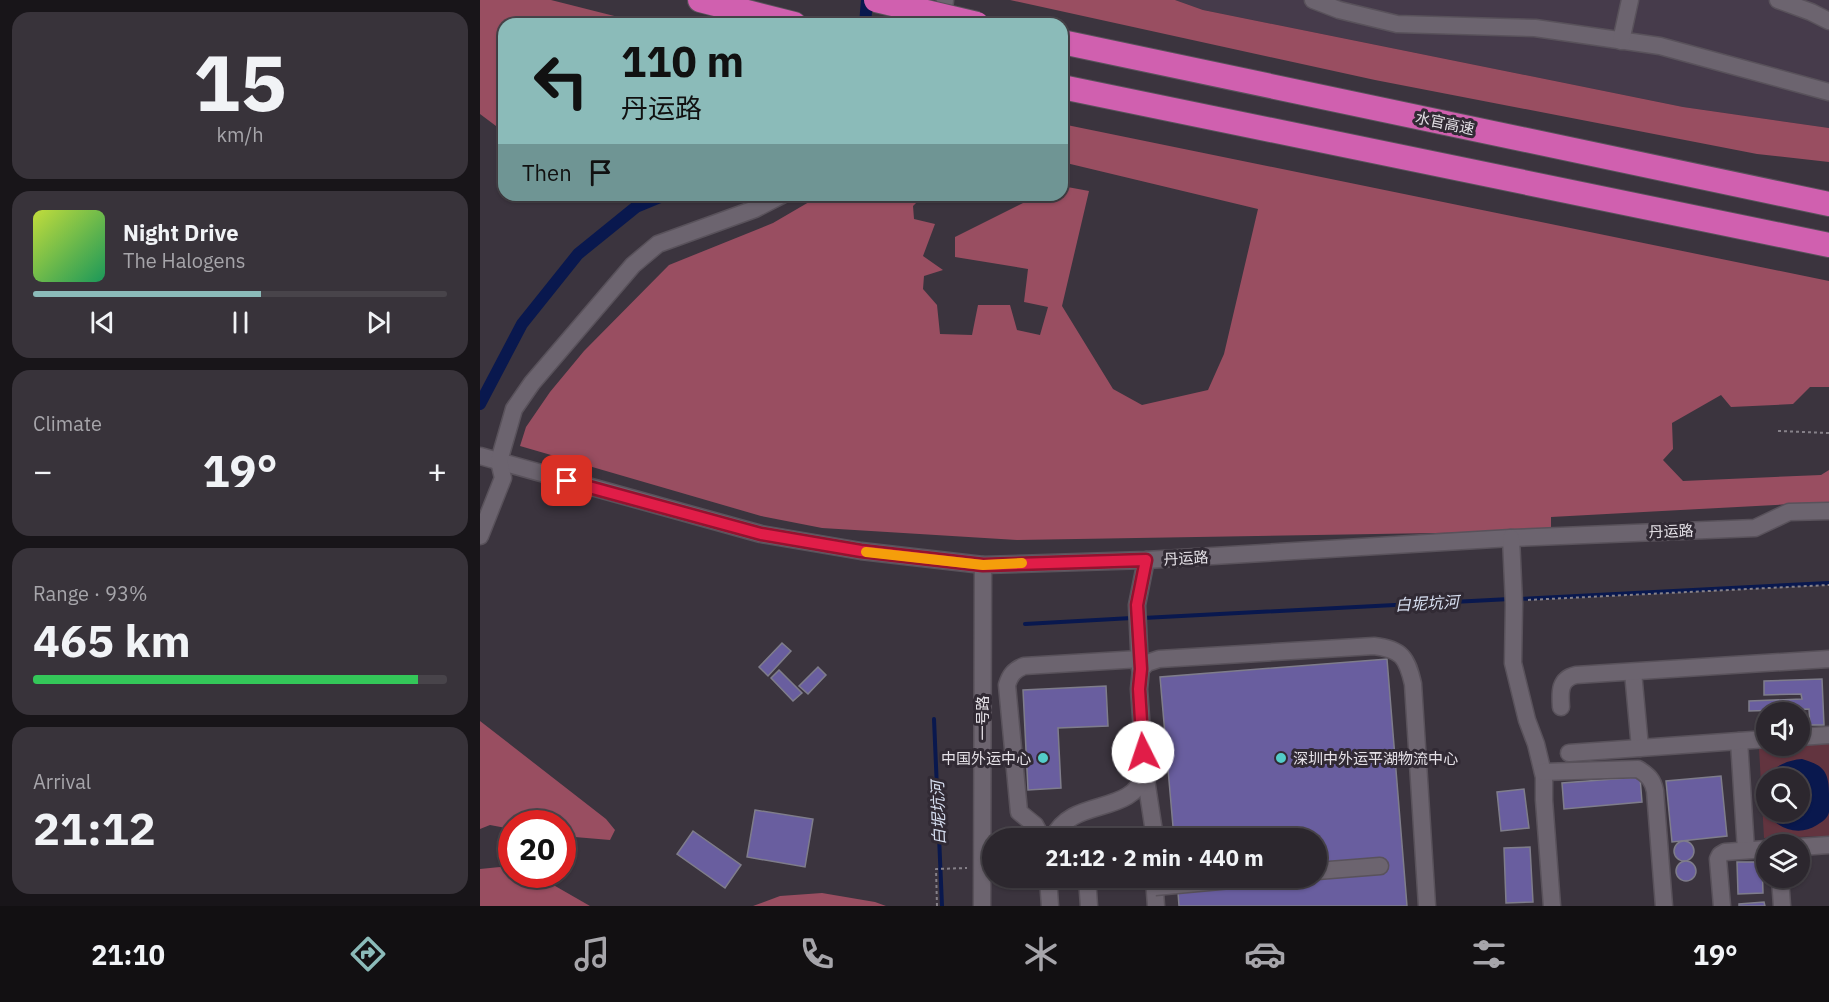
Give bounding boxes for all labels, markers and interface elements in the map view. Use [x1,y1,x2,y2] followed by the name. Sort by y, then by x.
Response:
[193,31,287,132] text: 15
[621,34,744,89] text: 110 m
[522,42,600,120] icon: left
[621,90,702,125] text: 丹运路
[1414,107,1476,139] street label: 水官高速
[216,121,264,148] text: km/h
[584,156,617,189] icon: arrive
[522,158,572,187] text: Then
[123,218,239,247] text: Night Drive
[123,247,245,274] text: The Halogens
[86,306,119,339] icon: previous
[224,306,257,339] icon: pause
[362,306,395,339] icon: next
[33,410,102,437] text: Climate
[202,441,278,499] text: 19°
[33,449,53,492] text: −
[427,449,447,492] text: +
[541,455,592,506] pin
[550,464,583,497] icon: arrive
[1648,521,1694,541] street label: 丹运路
[1163,547,1209,569] street label: 丹运路
[33,580,148,607] text: Range · 93%
[1395,591,1462,615] water label: 白坭坑河
[33,611,191,669] text: 465 km
[973,695,992,741] street label: 一号路
[1756,702,1810,888] map controls
[1756,702,1810,756] button: sound
[1111,720,1175,784] position arrow
[941,749,1031,768] place label: 中国外运中心
[1293,749,1458,768] place label: 深圳中外运平湖物流中心
[1036,751,1050,765] marker: 中国外运中心
[1274,751,1288,765] marker: 深圳中外运平湖物流中心
[33,768,91,795] text: Arrival
[1756,768,1810,822] button: search
[927,778,949,845] water label: 白坭坑河
[33,799,156,857] text: 21:12
[498,810,576,888] speed limit sign: 20
[1756,834,1810,888] button: layers
[1045,843,1264,872] text: 21:12 · 2 min · 440 m
[347,933,389,975] icon: directions
[571,933,613,975] icon: music
[796,933,838,975] icon: phone
[1020,933,1062,975] icon: climate
[1244,933,1286,975] icon: car
[1468,933,1510,975] icon: filters
[91,937,165,972] text: 21:10
[1693,937,1738,972] text: 19°

